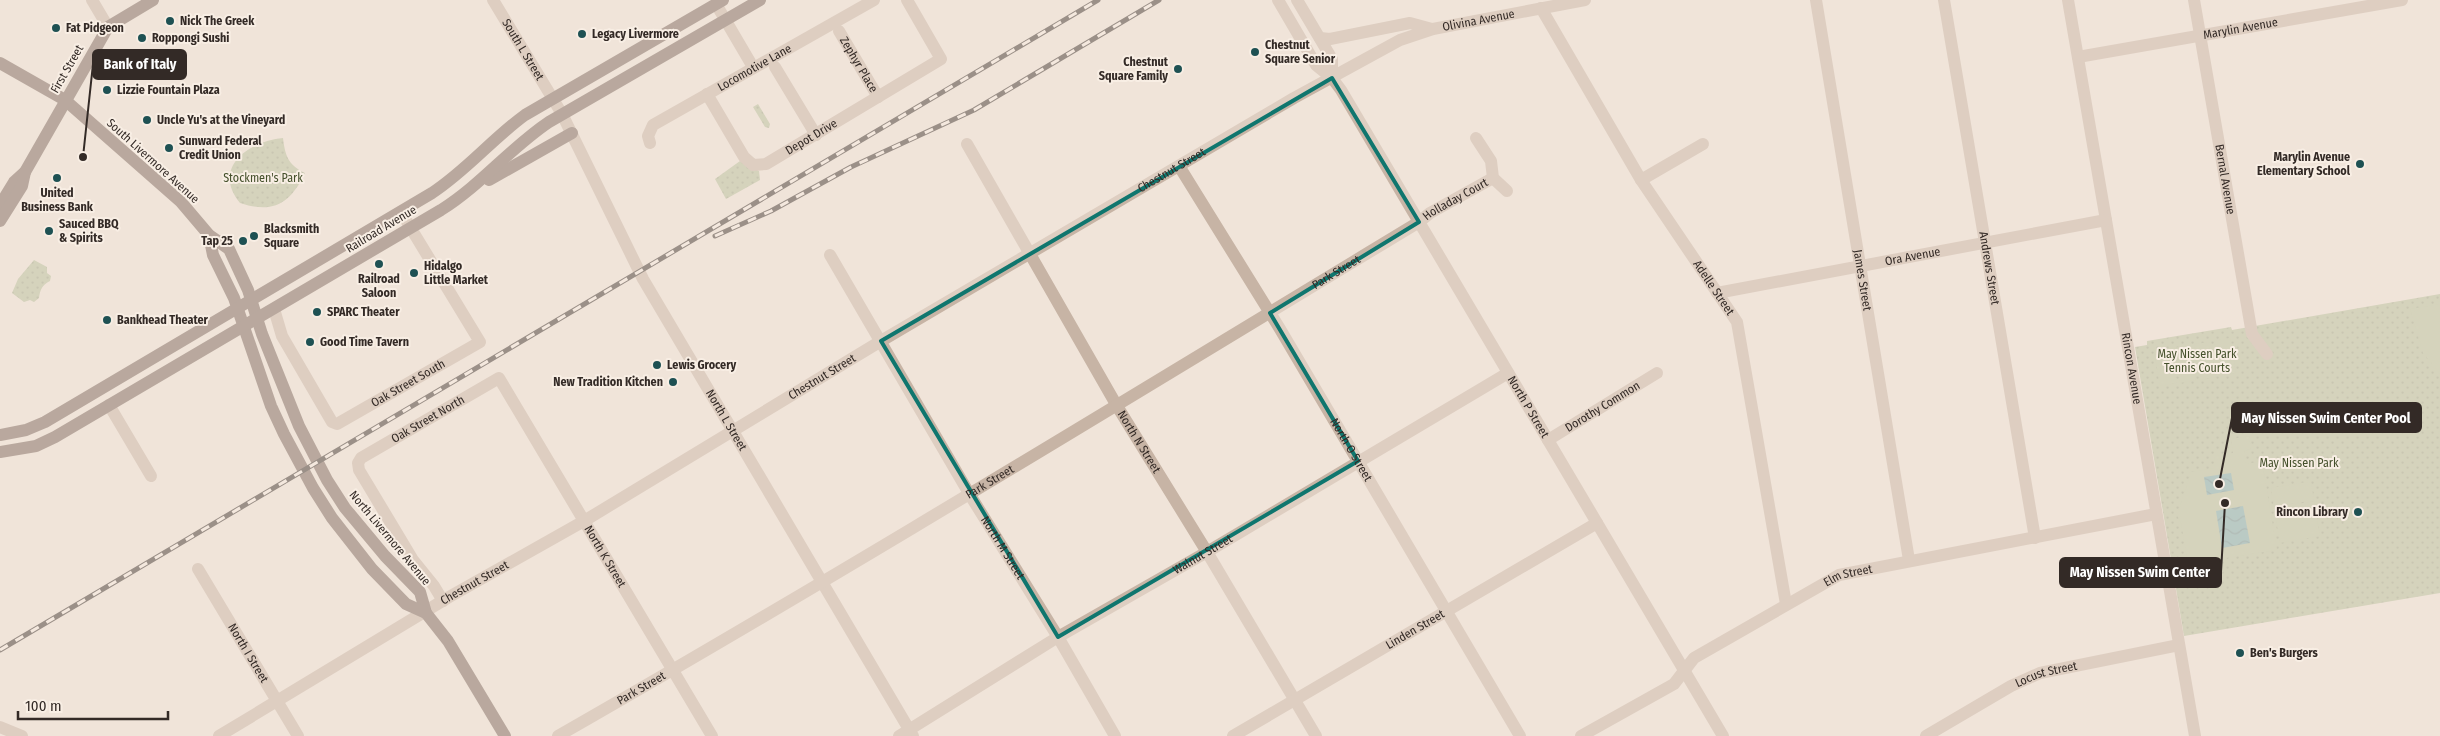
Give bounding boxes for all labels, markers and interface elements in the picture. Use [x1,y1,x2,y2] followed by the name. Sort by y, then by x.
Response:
[1441,7,1516,34] street label: Olivina Avenue
[180,14,255,28] place label: Nick The Greek
[164,15,176,27] marker: Nick The Greek
[2202,15,2279,42] street label: Marylin Avenue
[499,16,547,83] street label: South L Street
[66,21,124,35] place label: Fat Pidgeon
[50,22,62,34] marker: Fat Pidgeon
[592,27,679,41] place label: Legacy Livermore
[576,28,588,40] marker: Legacy Livermore
[152,31,229,45] place label: Roppongi Sushi
[136,32,148,44] marker: Roppongi Sushi
[837,34,881,95] street label: Zephyr Place
[1265,38,1336,66] place label: Chestnut Square Senior
[715,41,794,94] street label: Locomotive Lane
[48,42,86,96] street label: First Street
[1249,46,1261,58] marker: Chestnut Square Senior
[93,50,186,79] callout: Bank of Italy
[1099,55,1169,83] place label: Chestnut Square Family
[104,56,177,73] text: Bank of Italy
[1172,63,1184,75] marker: Chestnut Square Family
[117,83,220,97] place label: Lizzie Fountain Plaza
[101,84,113,96] marker: Lizzie Fountain Plaza
[157,113,285,127] place label: Uncle Yu's at the Vineyard
[141,114,153,126] marker: Uncle Yu's at the Vineyard
[104,116,202,206] street label: South Livermore Avenue
[783,116,840,158] street label: Depot Drive
[179,134,262,162] place label: Sunward Federal Credit Union
[163,142,175,154] marker: Sunward Federal Credit Union
[2212,143,2238,216] street label: Bernal Avenue
[1135,145,1208,195] street label: Chestnut Street
[2257,150,2351,178] place label: Marylin Avenue Elementary School
[2354,158,2366,170] marker: Marylin Avenue Elementary School
[223,171,303,185] park label: Stockmen's Park
[51,172,63,184] marker: United Business Bank
[1420,175,1491,223] street label: Holladay Court
[21,186,94,214] place label: United Business Bank
[343,202,419,256] street label: Railroad Avenue
[59,217,119,245] place label: Sauced BBQ & Spirits
[264,222,319,250] place label: Blacksmith Square
[43,225,55,237] marker: Sauced BBQ & Spirits
[248,230,260,242] marker: Blacksmith Square
[1976,230,2002,306] street label: Andrews Street
[201,234,233,248] place label: Tap 25
[237,235,249,247] marker: Tap 25
[1884,244,1942,268] street label: Ora Avenue
[1851,249,1875,312] street label: James Street
[1310,252,1363,292] street label: Park Street
[373,258,385,270] marker: Railroad Saloon
[1690,258,1737,318] street label: Adelle Street
[424,259,489,287] place label: Hidalgo Little Market
[408,267,420,279] marker: Hidalgo Little Market
[358,272,400,300] place label: Railroad Saloon
[327,305,400,319] place label: SPARC Theater
[311,306,323,318] marker: SPARC Theater
[117,313,209,327] place label: Bankhead Theater
[101,314,113,326] marker: Bankhead Theater
[2119,332,2145,405] street label: Rincon Avenue
[320,335,409,349] place label: Good Time Tavern
[304,336,316,348] marker: Good Time Tavern
[2157,347,2237,375] park label: May Nissen Park Tennis Courts
[786,351,858,402] street label: Chestnut Street
[369,357,448,410] street label: Oak Street South
[667,358,737,372] place label: Lewis Grocery
[651,359,663,371] marker: Lewis Grocery
[1505,373,1552,440] street label: North P Street
[553,375,663,389] place label: New Tradition Kitchen
[667,376,679,388] marker: New Tradition Kitchen
[1563,378,1642,435] street label: Dorothy Common
[703,387,750,453] street label: North L Street
[389,393,467,446] street label: Oak Street North
[2232,403,2421,432] callout: May Nissen Swim Center Pool
[1115,408,1164,476] street label: North N Street
[2241,410,2411,427] text: May Nissen Swim Center Pool
[1327,416,1375,484] street label: North O Street
[2259,456,2339,470] park label: May Nissen Park
[963,462,1016,502] street label: Park Street
[346,488,434,588] street label: North Livermore Avenue
[2276,505,2348,519] place label: Rincon Library
[2352,506,2364,518] marker: Rincon Library
[978,514,1028,582] street label: North M Street
[581,523,629,590] street label: North K Street
[1170,531,1235,577] street label: Walnut Street
[438,558,511,608] street label: Chestnut Street
[2060,558,2221,587] callout: May Nissen Swim Center
[1821,562,1874,589] street label: Elm Street
[2070,564,2211,581] text: May Nissen Swim Center
[1383,607,1447,652] street label: Linden Street
[225,621,271,685] street label: North I Street
[2250,646,2319,660] place label: Ben's Burgers
[2234,647,2246,659] marker: Ben's Burgers
[2013,659,2078,690] street label: Locust Street
[614,668,668,708] street label: Park Street
[18,688,168,720] scale bar
[25,697,62,715] text: 100 m

